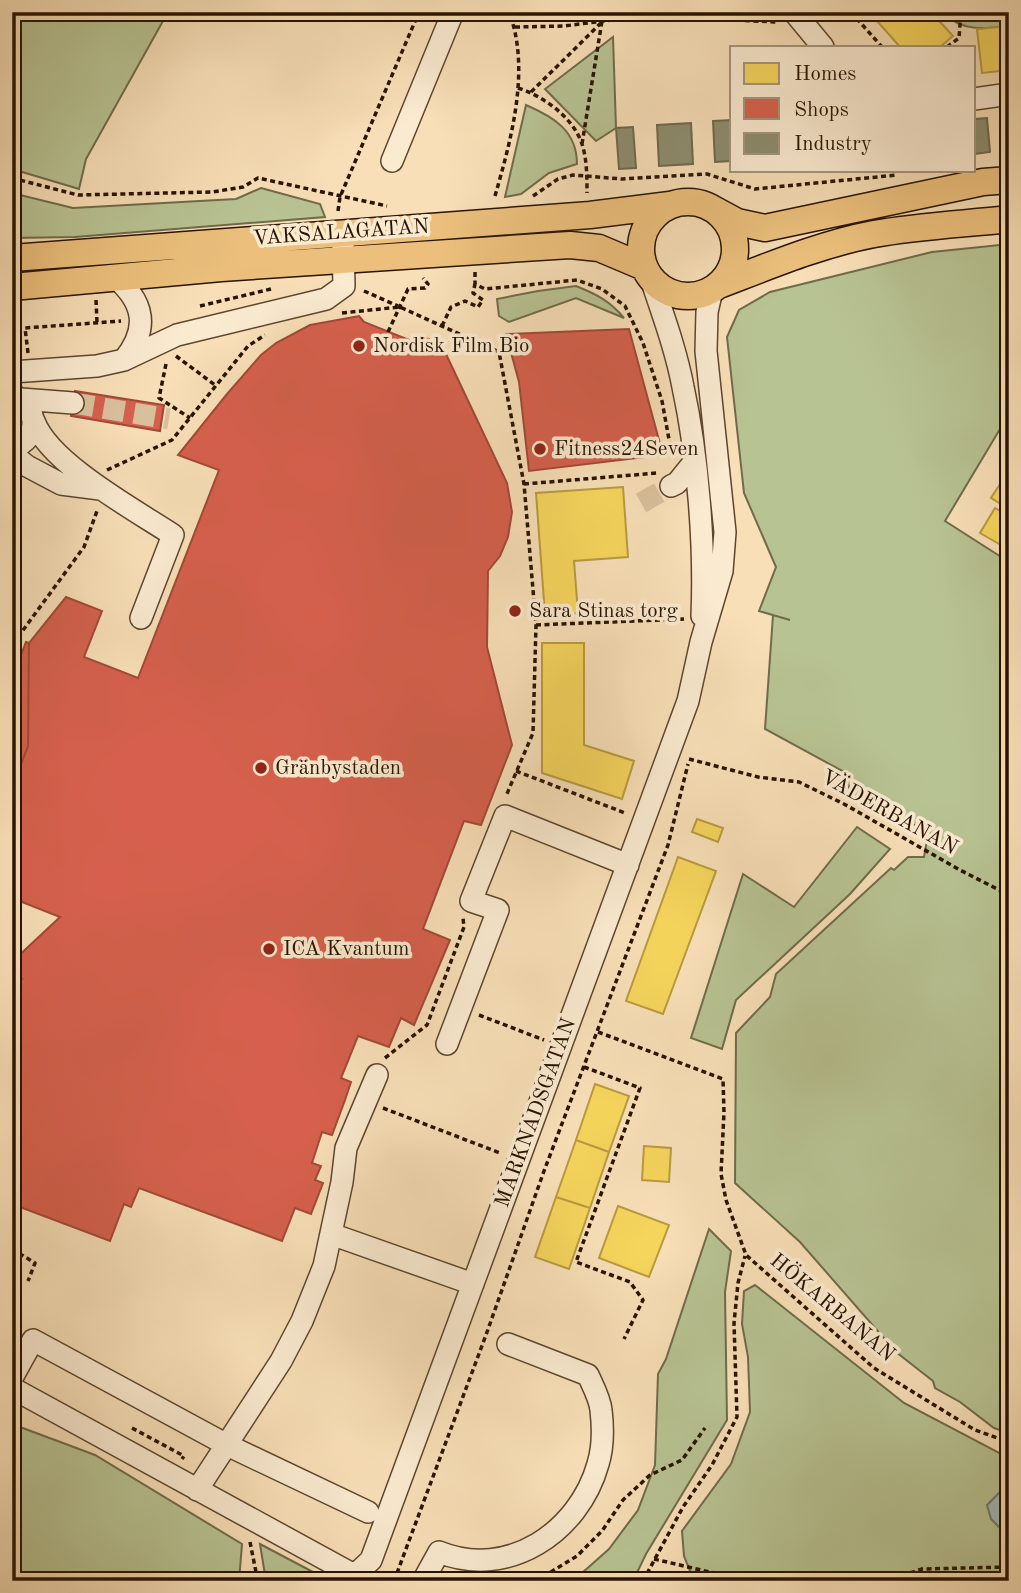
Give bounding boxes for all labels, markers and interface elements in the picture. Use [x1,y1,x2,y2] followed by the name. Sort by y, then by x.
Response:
[730,46,976,172] legend
[794,64,856,85] text: Homes
[794,100,849,121] text: Shops
[794,134,872,155] text: Industry
[252,216,430,250] street label: VAKSALAGATAN
[373,336,529,357] place label: Nordisk Film Bio
[351,338,367,354] marker: Nordisk Film Bio
[554,439,699,460] place label: Fitness24Seven
[532,441,548,457] marker: Fitness24Seven
[529,601,678,622] place label: Sara Stinas torg
[507,603,523,619] marker: Sara Stinas torg
[275,758,401,779] place label: Gränbystaden
[253,760,269,776] marker: Gränbystaden
[817,763,963,859] street label: VÄDERBANAN
[283,939,409,960] place label: ICA Kvantum
[261,941,277,957] marker: ICA Kvantum
[492,1016,580,1210] street label: MARKNADSGATAN
[766,1247,901,1366] street label: HÖKARBANAN

